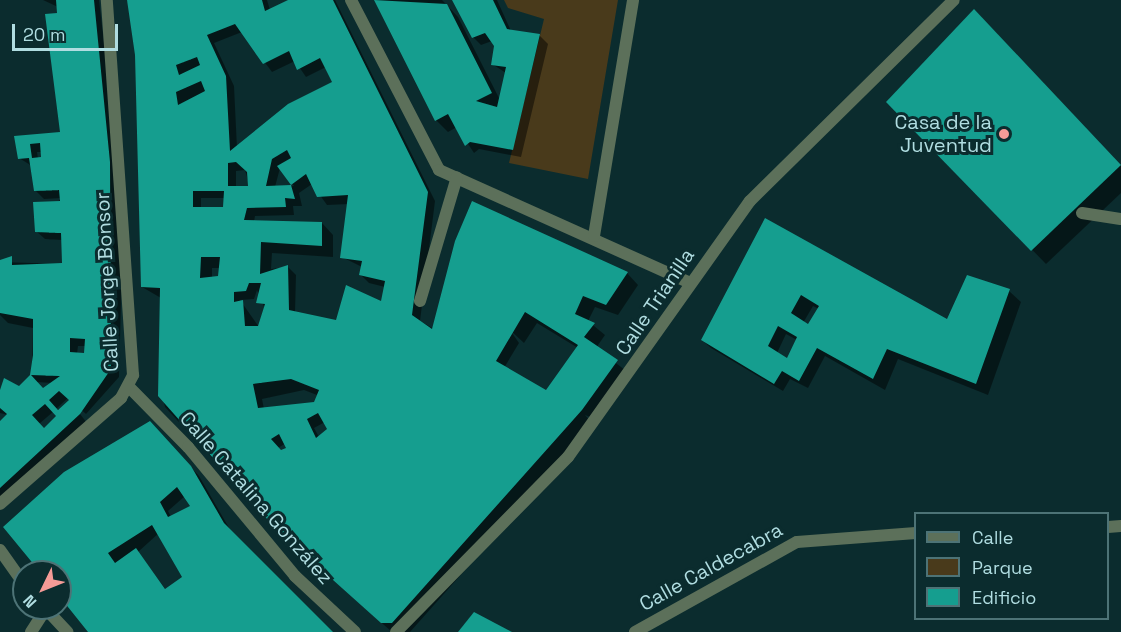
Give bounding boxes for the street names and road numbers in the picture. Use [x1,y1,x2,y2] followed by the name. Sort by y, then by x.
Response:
[90,191,124,373] street label: Calle Jorge Bonsor
[610,244,700,360] street label: Calle Trianilla
[175,407,337,589] street label: Calle Catalina González
[635,518,787,616] street label: Calle Caldecabra

